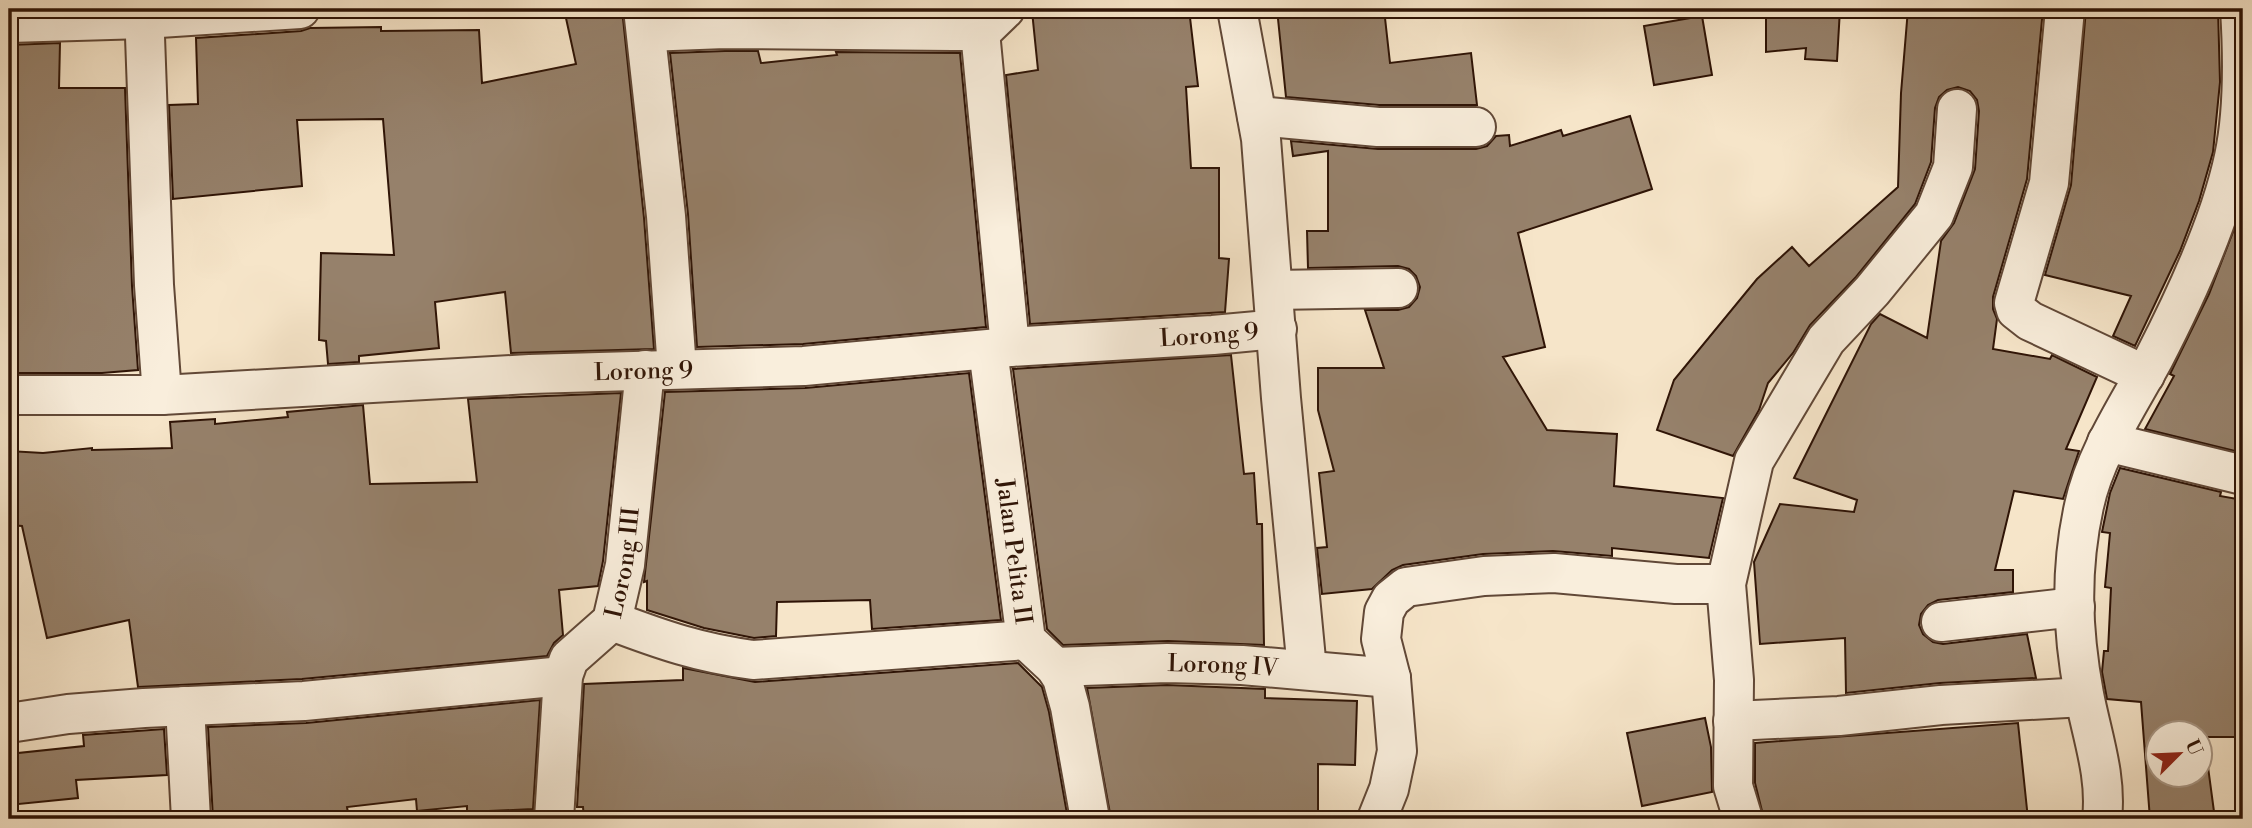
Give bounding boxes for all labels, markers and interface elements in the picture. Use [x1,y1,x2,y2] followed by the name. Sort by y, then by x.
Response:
[1159,317,1260,354] street label: Lorong 9
[593,355,693,388] street label: Lorong 9
[989,476,1038,626] street label: Jalan Pelita II
[599,506,647,621] street label: Lorong III
[1167,649,1280,684] street label: Lorong IV
[2144,720,2214,790] north arrow
[2180,736,2208,759] text: U

